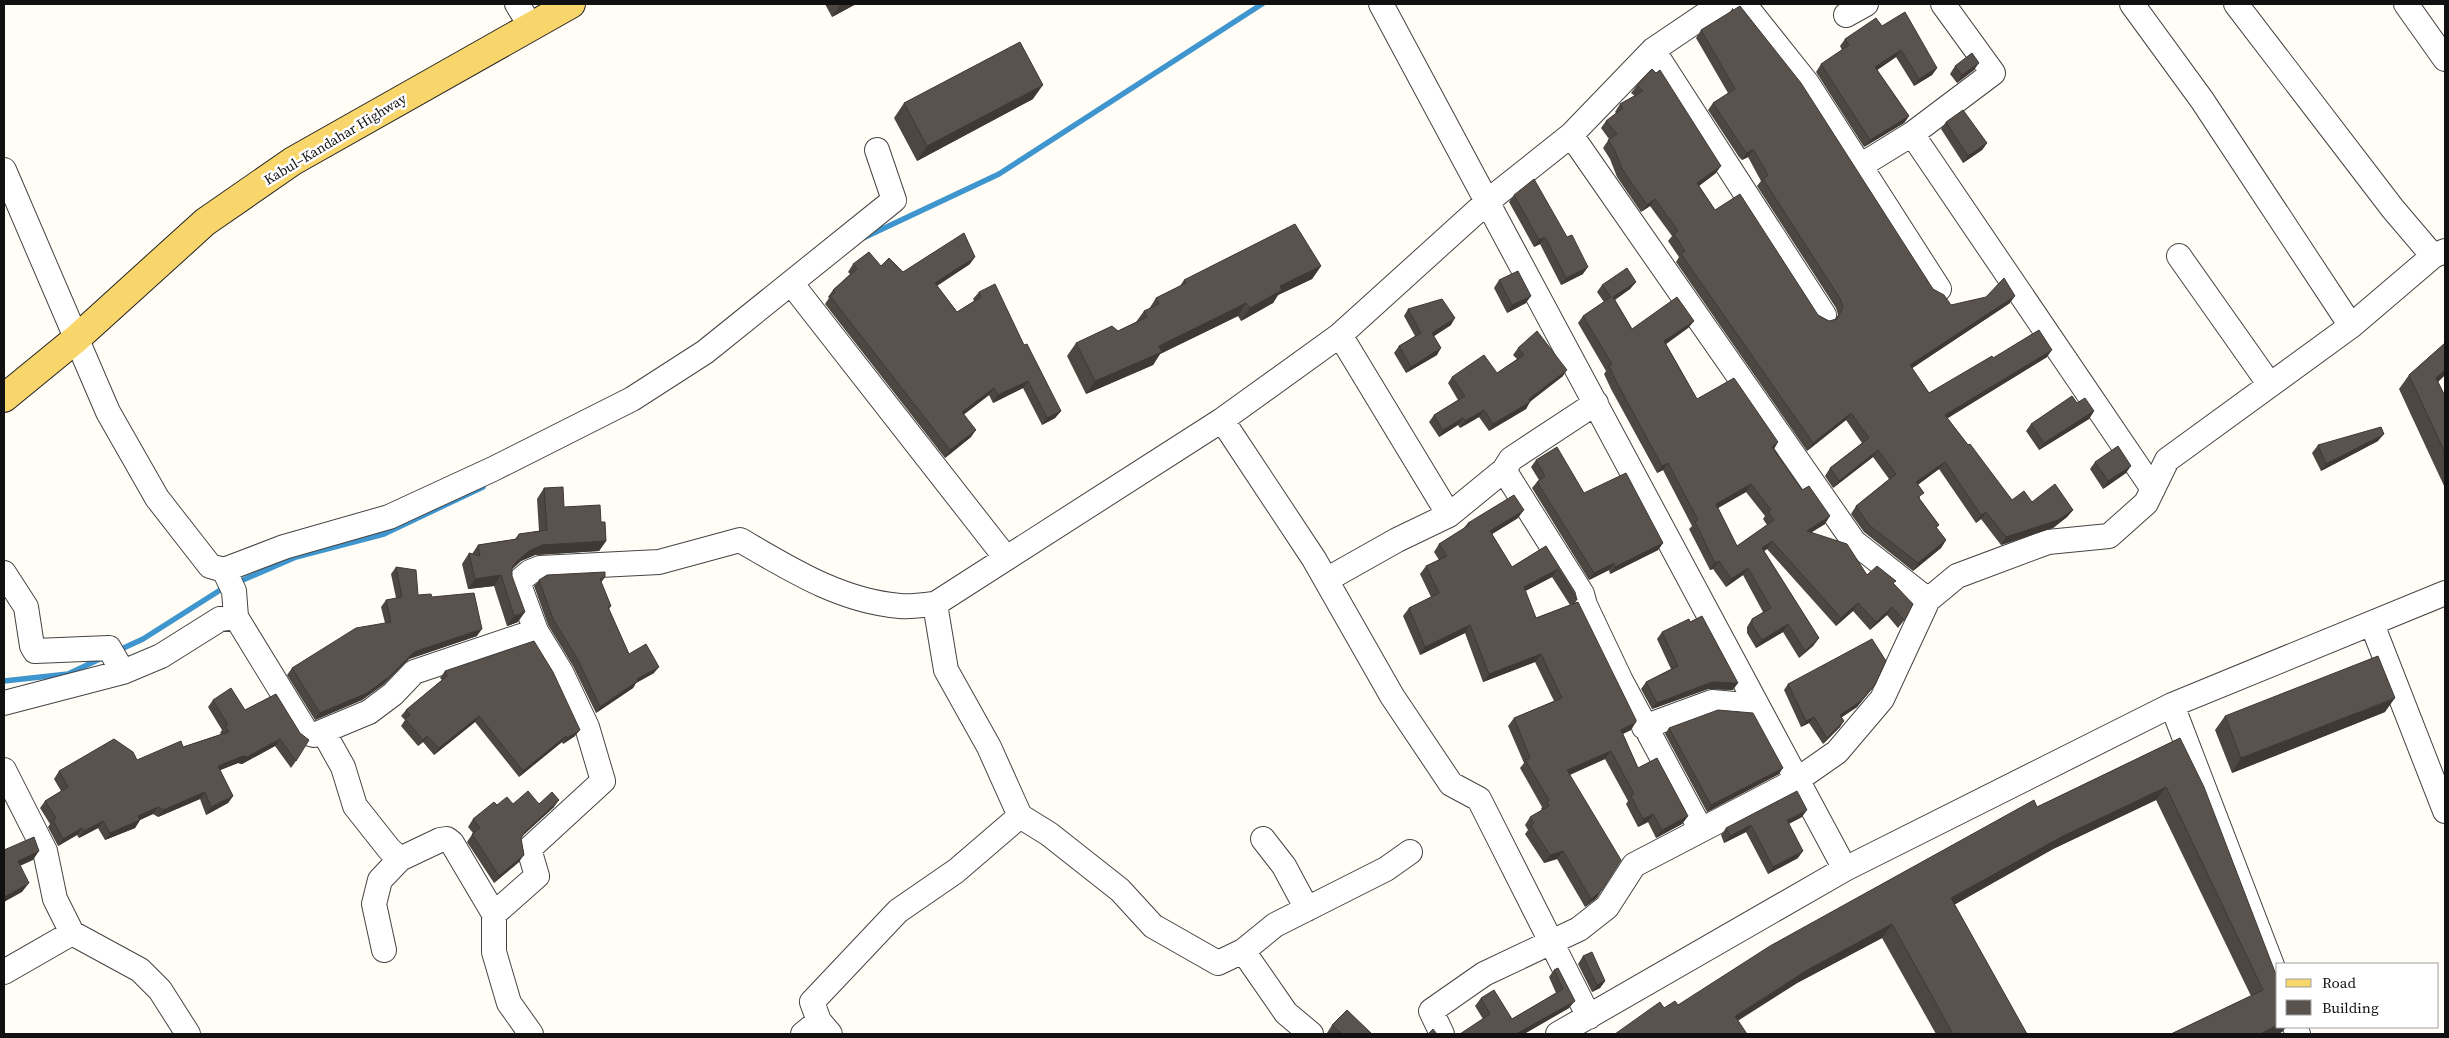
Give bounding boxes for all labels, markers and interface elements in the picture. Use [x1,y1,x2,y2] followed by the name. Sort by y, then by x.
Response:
[260,88,411,190] street label: Kabul–Kandahar Highway
[2276,963,2439,1028] legend
[2322,972,2356,993] text: Road
[2322,997,2379,1018] text: Building

